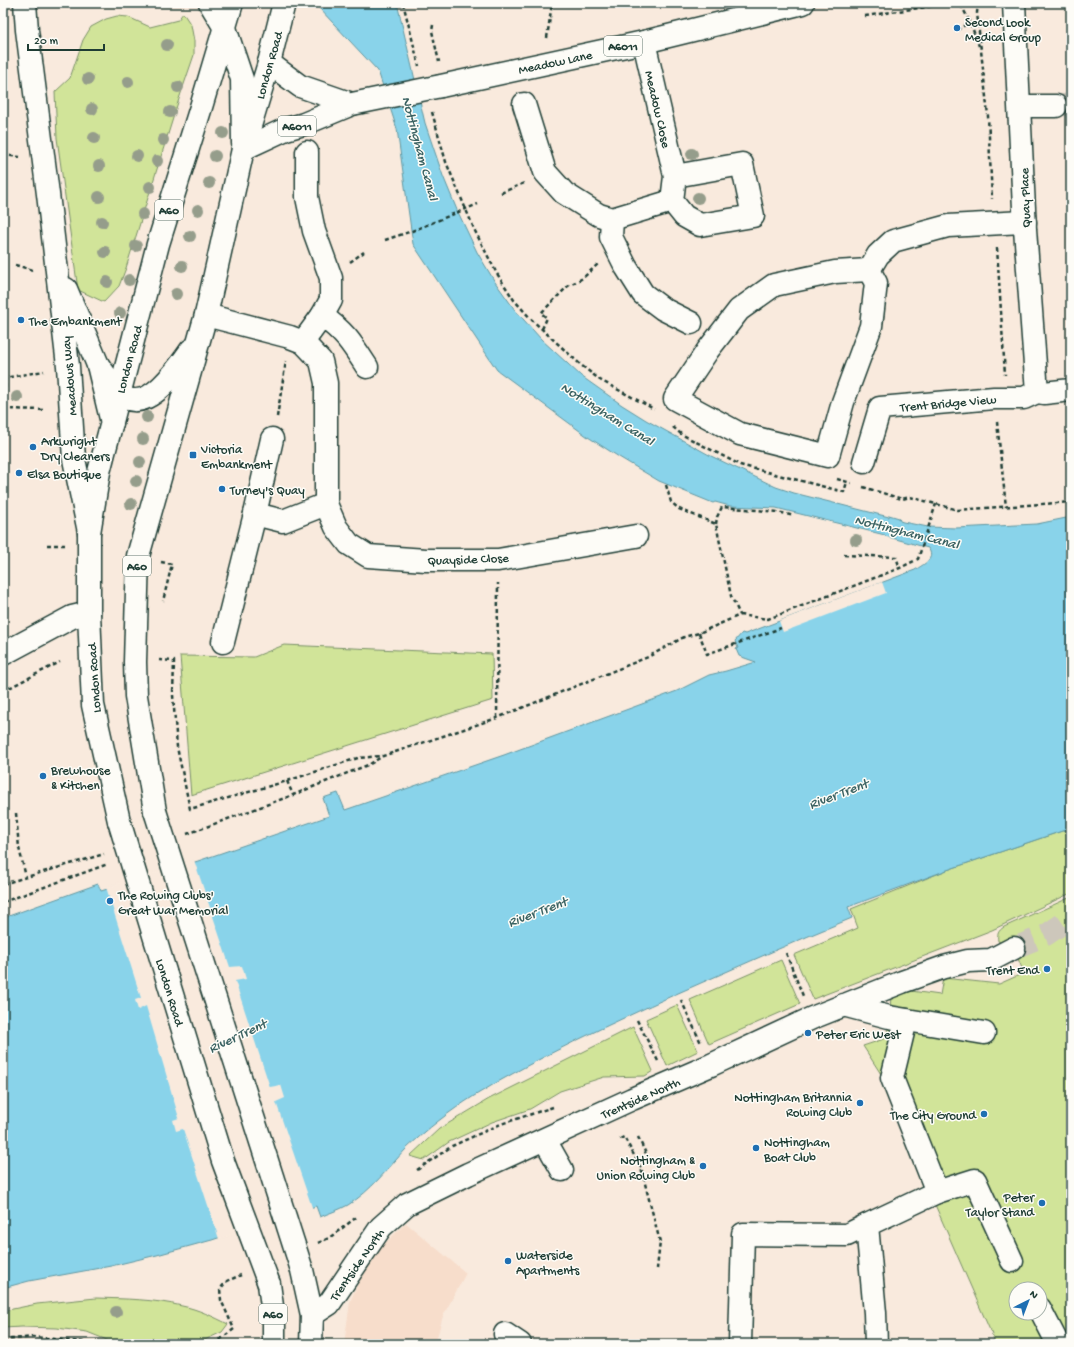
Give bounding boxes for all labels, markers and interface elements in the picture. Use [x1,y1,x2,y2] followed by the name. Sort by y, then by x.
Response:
[965,16,1041,46] place label: Second Look Medical Group
[952,23,962,33] marker: Second Look Medical Group
[28,26,104,52] scale bar
[254,29,288,101] street label: London Road
[34,35,59,49] text: 20 m
[604,36,642,56] road number: A6011
[517,48,594,79] street label: Meadow Lane
[640,70,673,150] street label: Meadow Close
[397,95,441,203] water label: Nottingham Canal
[278,116,316,136] road number: A6011
[1018,167,1035,228] street label: Quay Place
[155,200,183,220] road number: A60
[16,315,26,325] marker: The Embankment
[28,315,123,330] place label: The Embankment
[114,323,147,395] street label: London Road
[59,335,81,416] street label: Meadows Way
[557,380,657,451] water label: Nottingham Canal
[898,393,997,416] street label: Trent Bridge View
[40,435,111,465] place label: Arkwright Dry Cleaners
[28,442,38,452] marker: Arkwright Dry Cleaners
[200,443,273,473] place label: Victoria Embankment
[188,450,198,460] marker: Victoria Embankment
[14,468,24,478] marker: Elsa Boutique
[27,468,102,483] place label: Elsa Boutique
[217,484,227,494] marker: Turney's Quay
[229,484,305,499] place label: Turney's Quay
[852,512,961,555] water label: Nottingham Canal
[427,552,509,569] street label: Quayside Close
[123,556,151,576] road number: A60
[85,641,105,713] street label: London Road
[50,764,111,794] place label: Brewhouse & Kitchen
[38,771,48,781] marker: Brewhouse & Kitchen
[807,775,873,814] water label: River Trent
[117,889,228,919] place label: The Rowing Clubs' Great War Memorial
[506,893,572,932] water label: River Trent
[105,896,115,906] marker: The Rowing Clubs' Great War Memorial
[151,957,186,1030] street label: London Road
[985,964,1040,979] place label: Trent End
[1042,964,1052,974] marker: Trent End
[206,1016,272,1058] water label: River Trent
[803,1028,813,1038] marker: Peter Eric West
[815,1028,902,1043] place label: Peter Eric West
[598,1075,683,1124] street label: Trentside North
[734,1091,853,1121] place label: Nottingham Britannia Rowing Club
[855,1098,865,1108] marker: Nottingham Britannia Rowing Club
[889,1109,977,1124] place label: The City Ground
[979,1109,989,1119] marker: The City Ground
[763,1136,830,1166] place label: Nottingham Boat Club
[751,1143,761,1153] marker: Nottingham Boat Club
[597,1154,695,1184] place label: Nottingham & Union Rowing Club
[698,1161,708,1171] marker: Nottingham & Union Rowing Club
[965,1191,1035,1221] place label: Peter Taylor Stand
[1037,1198,1047,1208] marker: Peter Taylor Stand
[327,1226,389,1305] street label: Trentside North
[516,1249,581,1279] place label: Waterside Apartments
[503,1256,513,1266] marker: Waterside Apartments
[1008,1281,1048,1321] north arrow
[1027,1288,1040,1302] text: N
[259,1304,287,1324] road number: A60

